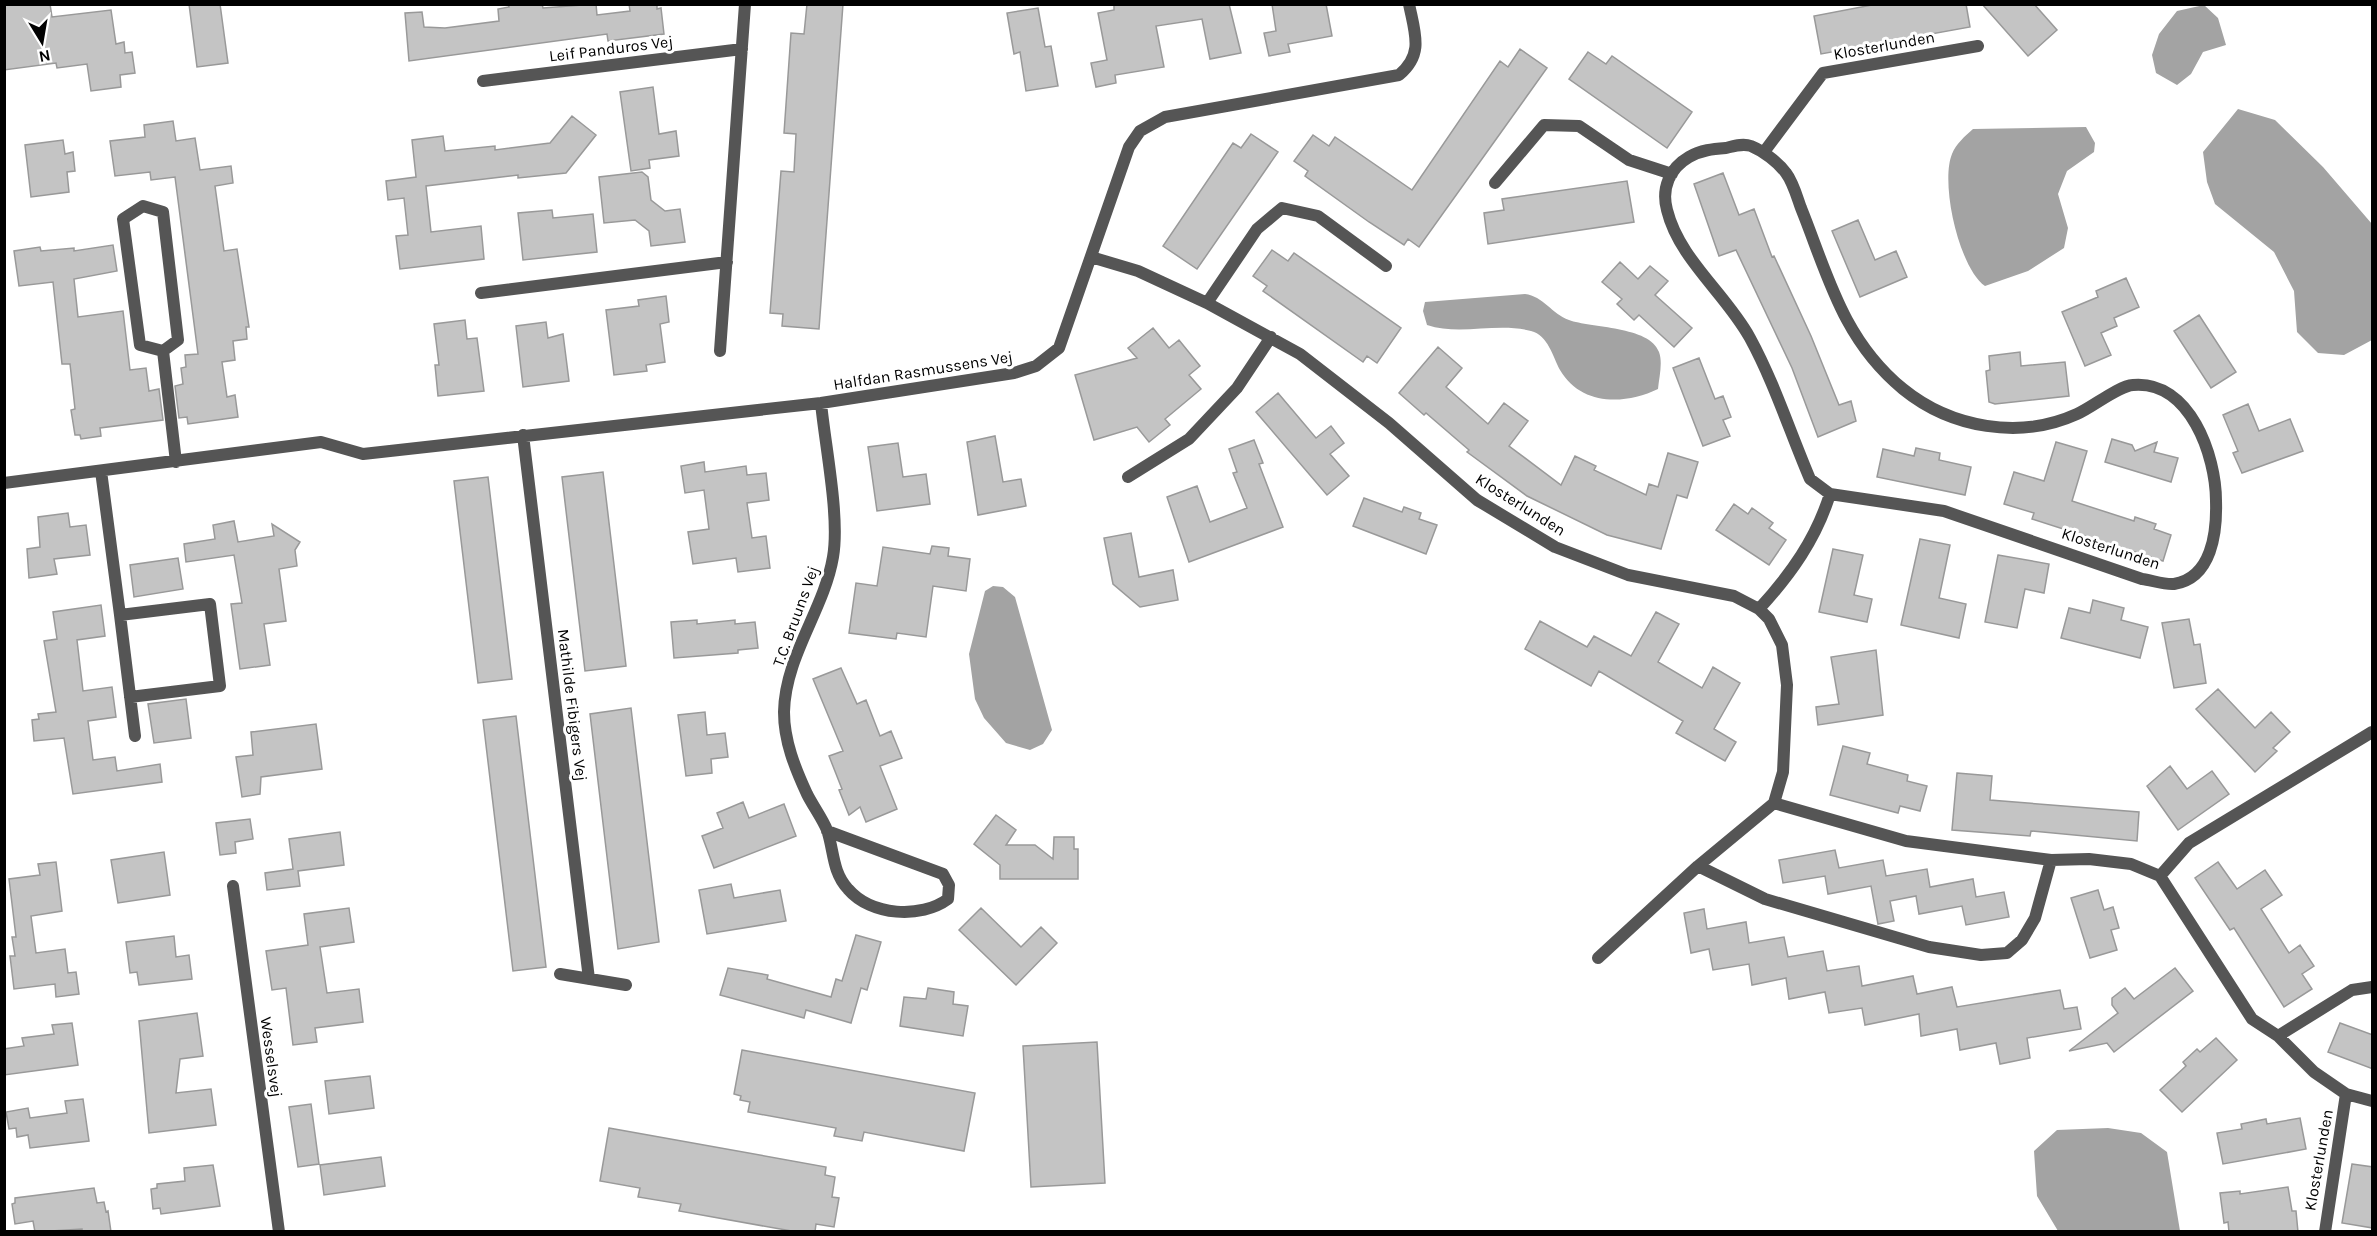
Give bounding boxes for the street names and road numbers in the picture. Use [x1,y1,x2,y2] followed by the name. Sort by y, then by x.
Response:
[1832,27,1936,64] street label: Klosterlunden
[548,31,674,66] street label: Leif Panduros Vej
[832,347,1014,394] street label: Halfdan Rasmussens Vej
[1472,469,1569,540] street label: Klosterlunden
[2059,524,2163,573] street label: Klosterlunden
[768,563,823,669] street label: T.C. Bruuns Vej
[554,628,591,782] street label: Mathilde Fibigers Vej
[256,1016,287,1099] street label: Wesselsvej
[2300,1108,2337,1212] street label: Klosterlunden

